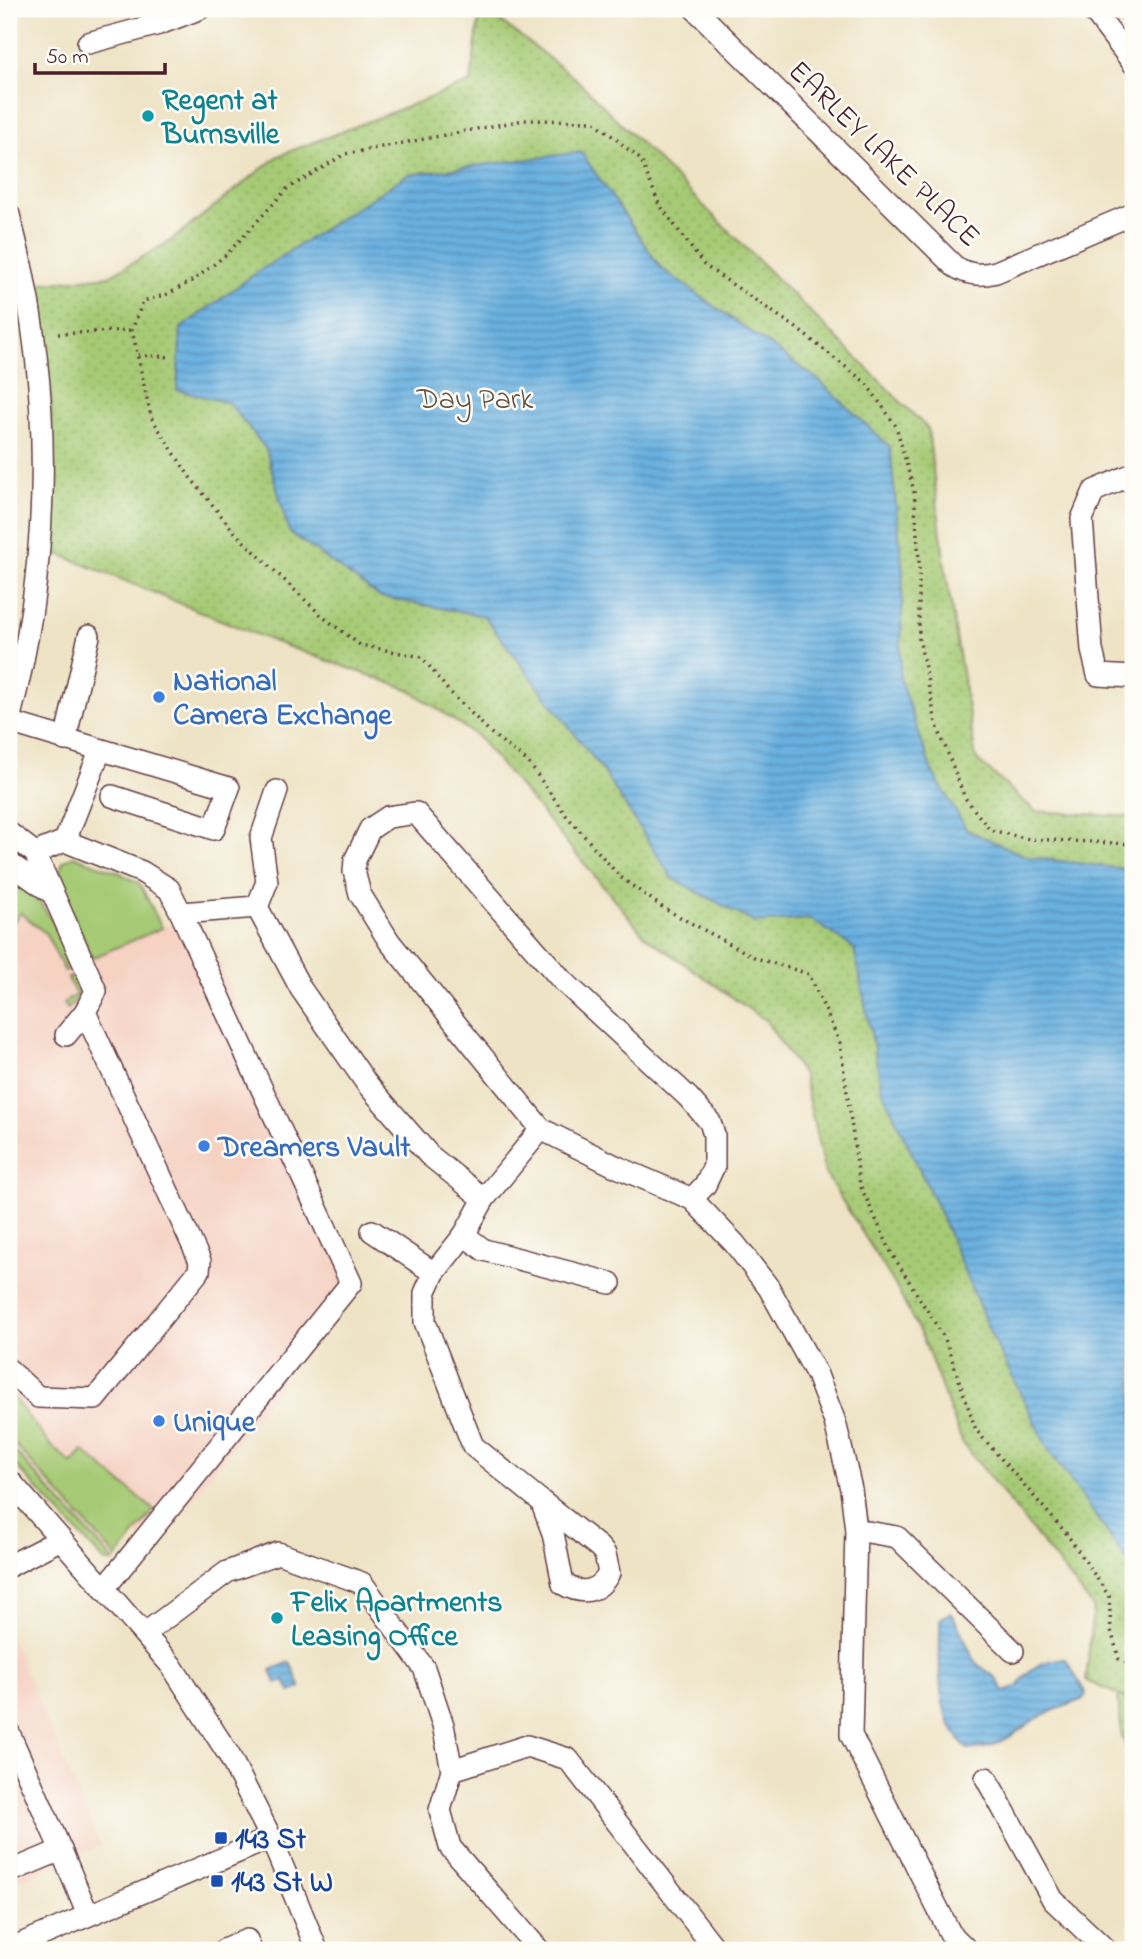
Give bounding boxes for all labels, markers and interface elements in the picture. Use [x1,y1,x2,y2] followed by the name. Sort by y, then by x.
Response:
[35,32,164,76] scale bar
[46,43,89,73] text: 50 m
[776,51,989,259] street label: EARLEY LAKE PLACE
[160,80,281,158] place label: Regent at Burnsville
[140,108,156,124] marker: Regent at Burnsville
[416,379,534,423] park label: Day Park
[173,661,393,740] place label: National Camera Exchange
[151,689,167,705] marker: National Camera Exchange
[216,1127,411,1171] place label: Dreamers Vault
[196,1138,212,1154] marker: Dreamers Vault
[173,1402,257,1446] place label: Unique
[151,1413,167,1429] marker: Unique
[289,1582,503,1661] place label: Felix Apartments Leasing Office
[269,1610,285,1626] marker: Felix Apartments Leasing Office
[235,1819,307,1863] place label: 143 St
[213,1830,229,1846] marker: 143 St
[231,1862,333,1906] place label: 143 St W
[209,1873,225,1889] marker: 143 St W

